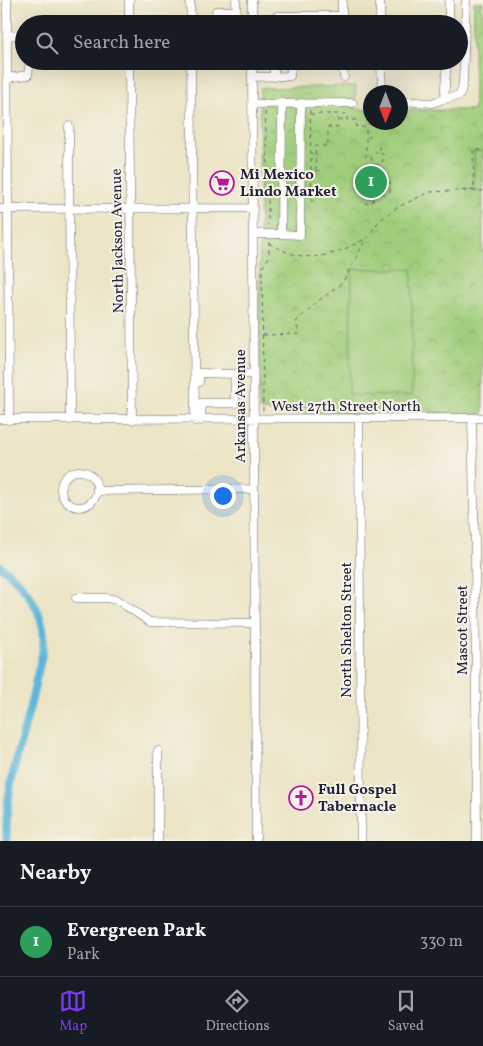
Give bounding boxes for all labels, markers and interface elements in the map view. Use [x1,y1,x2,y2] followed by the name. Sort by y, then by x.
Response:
[15,15,468,70] search box
[33,29,61,57] icon: search
[73,30,170,56] text: Search here
[363,85,408,130] north arrow
[355,163,387,201] pin: 1
[240,165,337,203] place label: Mi Mexico Lindo Market
[107,168,130,314] street label: North Jackson Avenue
[209,170,235,196] supermarket icon: Mi Mexico Lindo Market
[231,349,252,463] street label: Arkansas Avenue
[271,397,421,418] street label: West 27th Street North
[210,483,236,509] your location
[337,562,358,698] street label: North Shelton Street
[453,585,474,675] street label: Mascot Street
[318,780,397,818] place label: Full Gospel Tabernacle
[288,785,314,811] church icon: Full Gospel Tabernacle
[20,859,91,888] text: Nearby
[67,918,206,944] text: Evergreen Park
[33,931,39,953] text: 1
[420,931,463,953] text: 330 m
[67,944,100,966] text: Park
[59,987,87,1036] tab: Map
[205,987,270,1036] tab: Directions
[388,987,424,1036] tab: Saved

